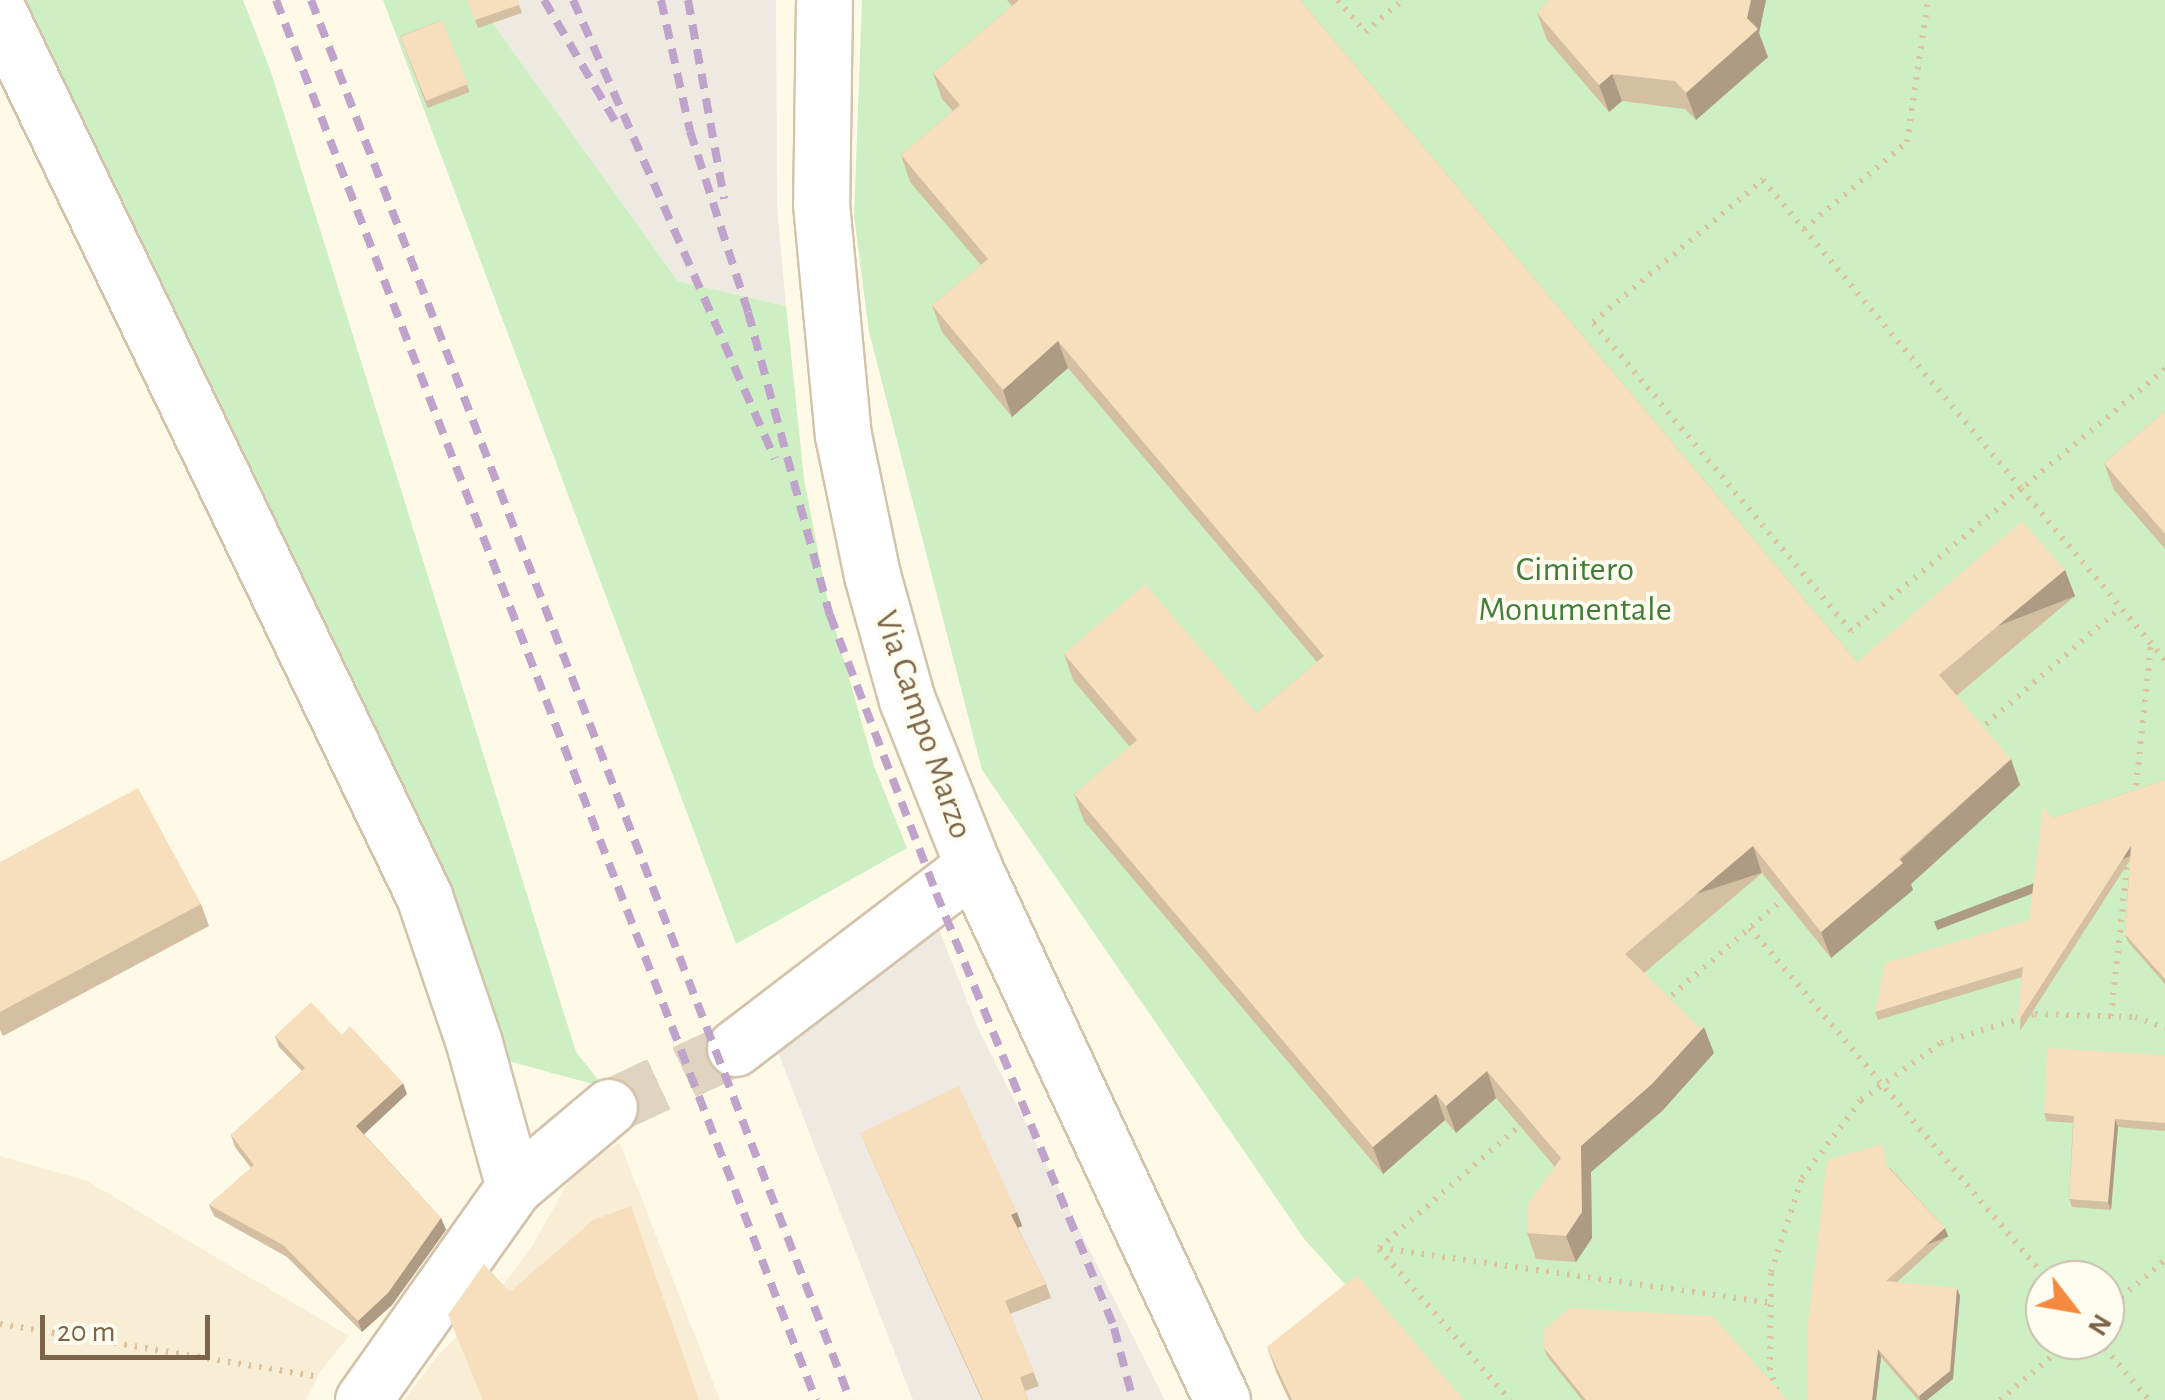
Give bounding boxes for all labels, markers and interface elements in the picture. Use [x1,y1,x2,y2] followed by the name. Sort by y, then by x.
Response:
[1478,549,1672,631] park label: Cimitero Monumentale
[864,605,982,845] street label: Via Campo Marzo
[2025,1260,2125,1360] north arrow
[45,1295,215,1357] scale bar
[2082,1309,2116,1340] text: N
[57,1317,115,1347] text: 20 m

